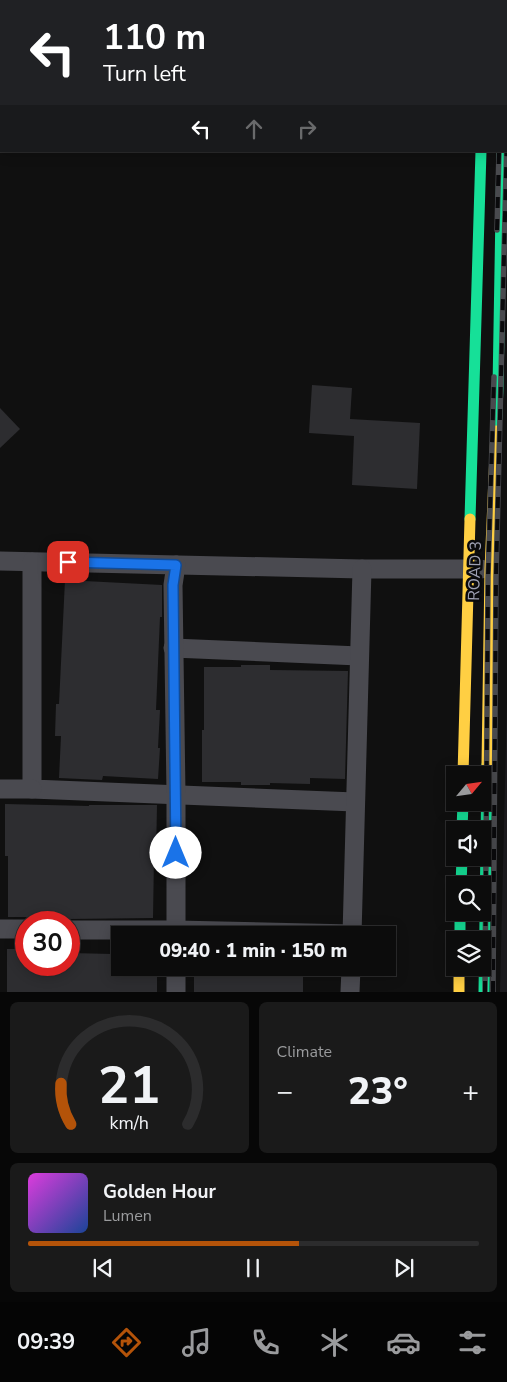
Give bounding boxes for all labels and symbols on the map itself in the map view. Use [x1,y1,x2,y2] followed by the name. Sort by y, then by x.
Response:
[47,541,89,583] pin
[463,541,487,601] street label: ROAD 3
[446,766,491,811] north arrow
[149,826,201,878] position arrow
[15,911,80,976] speed limit sign: 30

